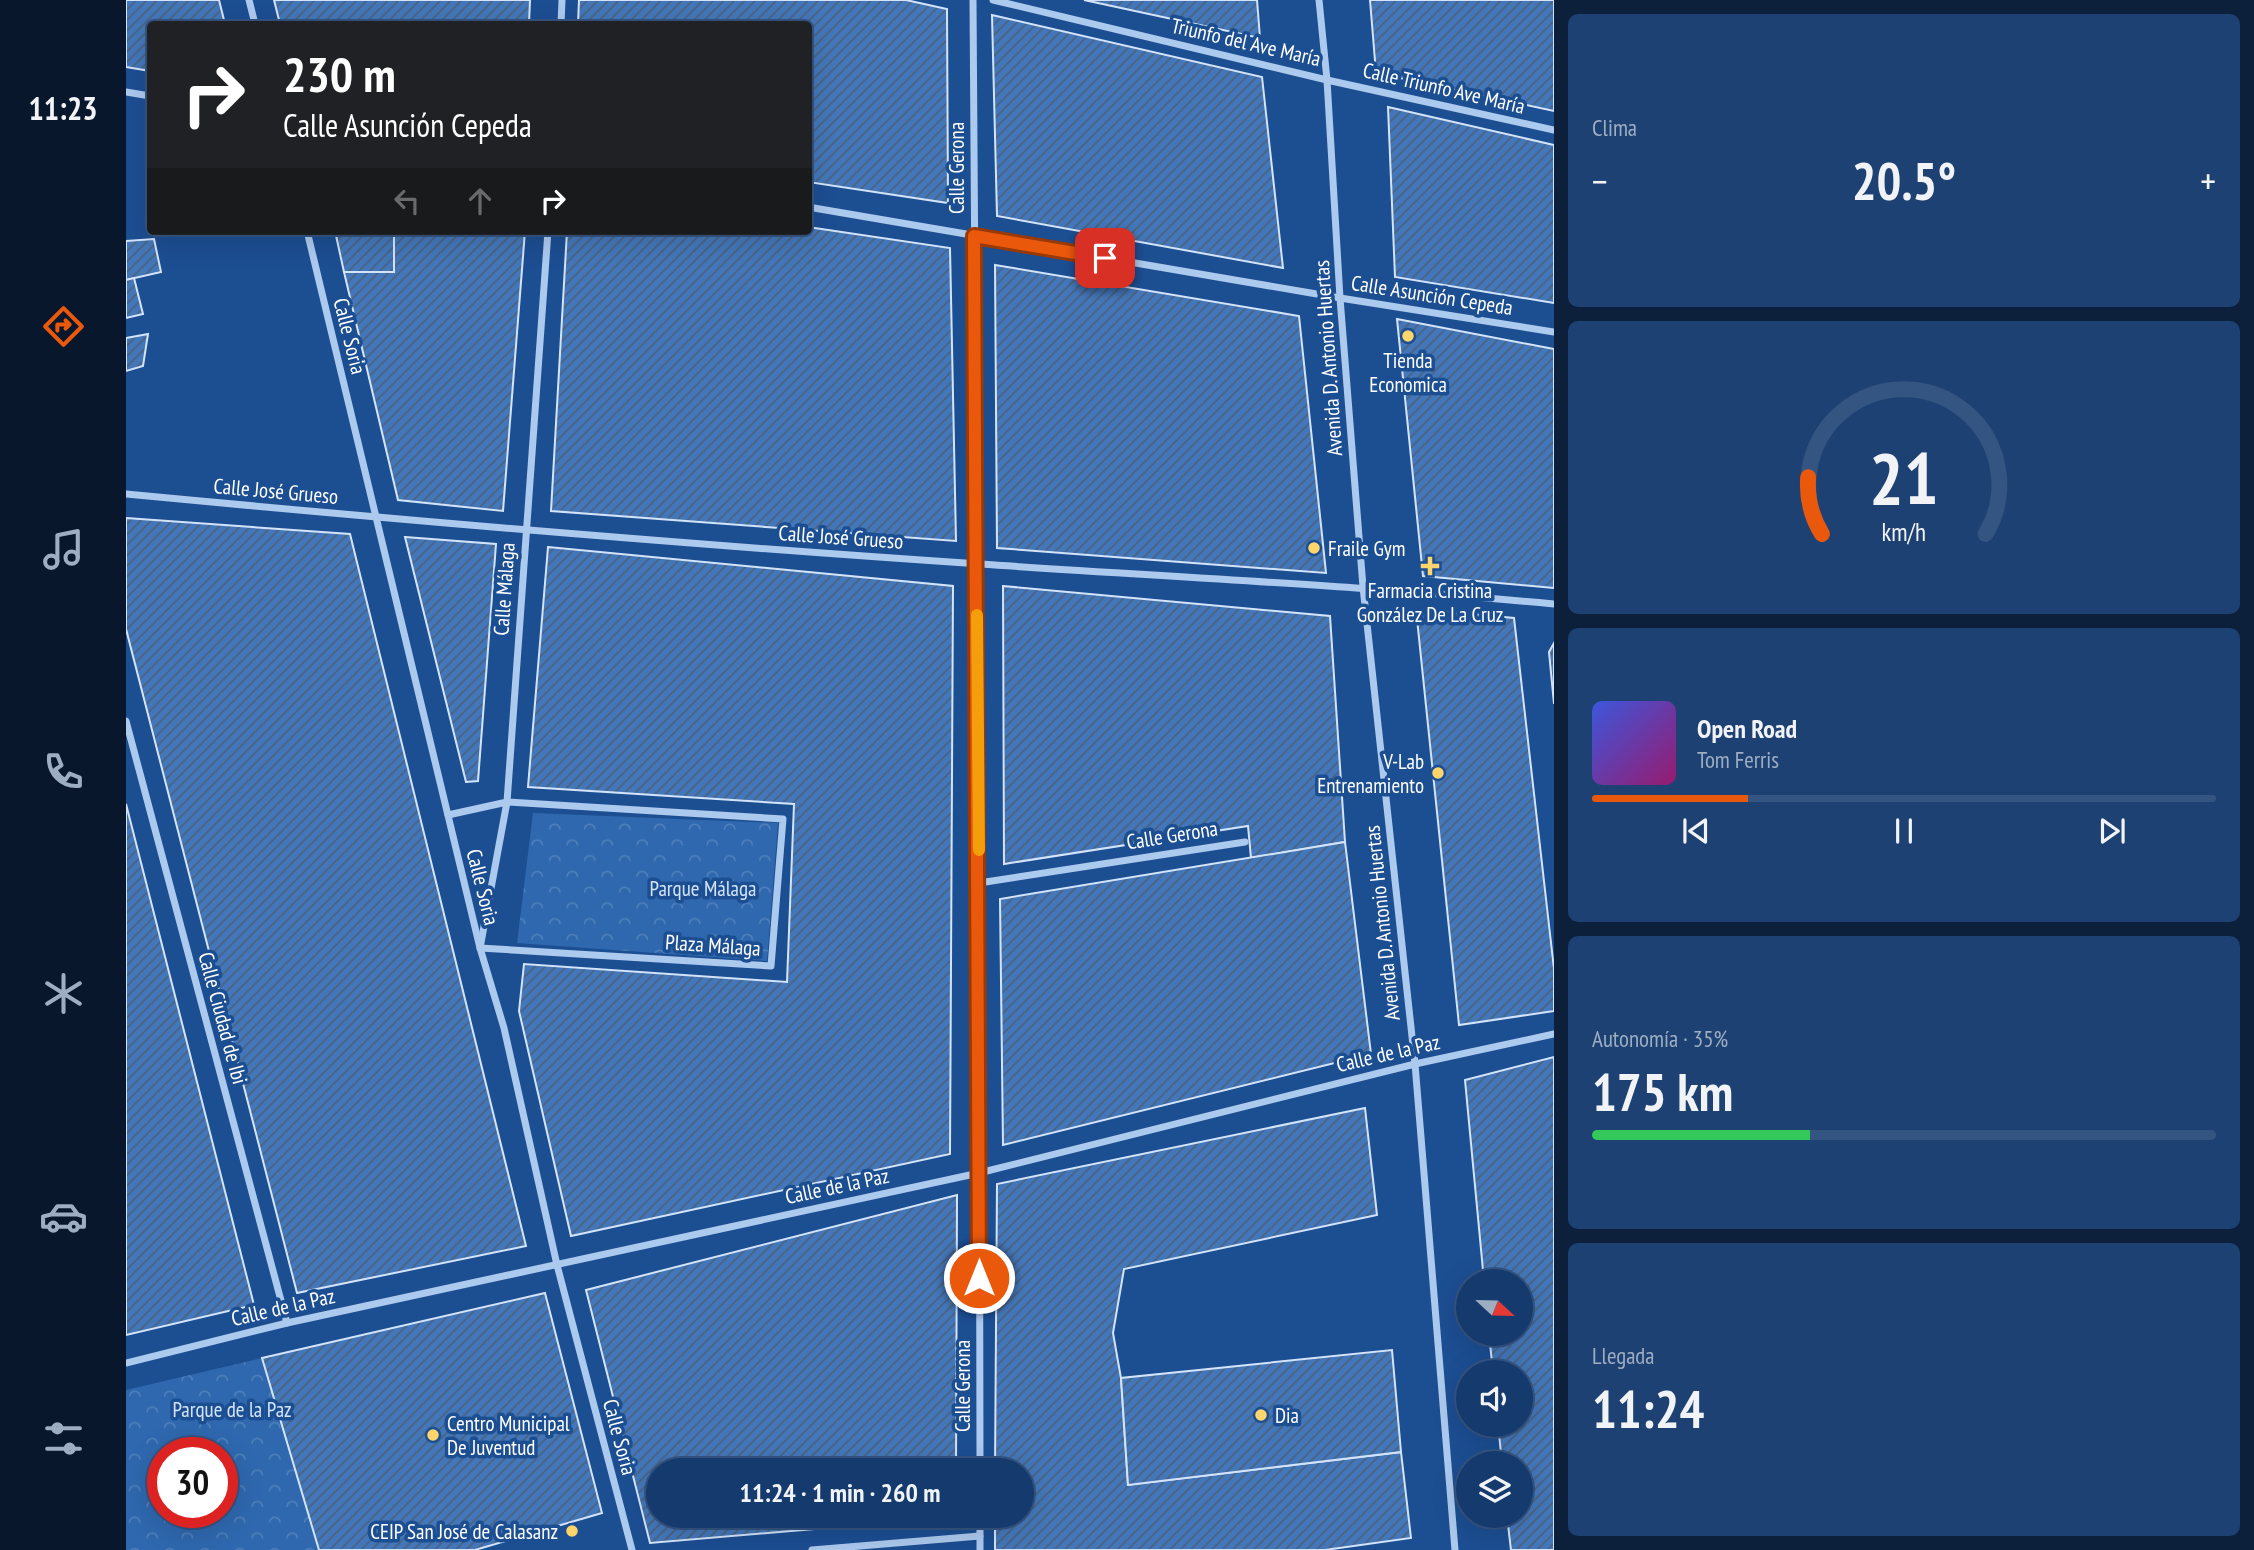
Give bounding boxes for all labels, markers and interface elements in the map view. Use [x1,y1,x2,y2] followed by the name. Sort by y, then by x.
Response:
[1169,12,1323,72] street label: Triunfo del Ave María
[283,42,396,106] text: 230 m
[168,49,259,140] icon: right
[1360,56,1528,120] street label: Calle Triunfo Ave María
[28,87,98,129] text: 11:23
[283,104,532,146] text: Calle Asunción Cepeda
[1592,113,1637,142] text: Clima
[943,122,970,214] street label: Calle Gerona
[1852,147,1956,214] text: 20.5°
[1592,156,1608,205] text: −
[2200,156,2216,205] text: +
[388,182,426,220] icon: left
[461,182,499,220] icon: ahead
[534,182,572,220] icon: right
[1075,228,1135,288] pin
[1086,239,1124,277] icon: arrive
[1308,259,1348,457] street label: Avenida D. Antonio Huertas
[1349,269,1515,321] street label: Calle Asunción Cepeda
[328,295,372,377] street label: Calle Soria
[39,302,88,351] icon: directions
[1400,328,1416,344] marker: Tienda Economica
[1369,347,1447,398] place label: Tienda Economica
[1869,430,1939,524] text: 21
[213,472,339,510] street label: Calle José Grueso
[1882,516,1926,548] text: km/h
[778,519,904,555] street label: Calle José Grueso
[39,525,88,574] icon: music
[1328,535,1405,562] place label: Fraile Gym
[1306,540,1322,556] marker: Fraile Gym
[487,542,521,636] street label: Calle Málaga
[1422,558,1438,574] marker: Farmacia Cristina González De La Cruz
[1357,577,1503,628] place label: Farmacia Cristina González De La Cruz
[1697,712,1797,745] text: Open Road
[1697,745,1779,774] text: Tom Ferris
[39,747,88,796] icon: phone
[1317,748,1424,799] place label: V-Lab Entrenamiento
[1430,765,1446,781] marker: V-Lab Entrenamiento
[1677,812,1715,850] icon: previous
[1885,812,1923,850] icon: pause
[2093,812,2131,850] icon: next
[1124,814,1220,856] street label: Calle Gerona
[1358,824,1406,1022] street label: Avenida D. Antonio Huertas
[461,846,505,928] street label: Calle Soria
[650,875,756,902] park label: Parque Málaga
[664,928,762,962] street label: Plaza Málaga
[192,949,254,1087] street label: Calle Ciudad de Ibi
[39,969,88,1018] icon: climate
[1592,1024,1728,1053] text: Autonomía · 35%
[1334,1028,1442,1078] street label: Calle de la Paz
[1592,1058,1733,1125] text: 175 km
[783,1162,891,1210] street label: Calle de la Paz
[39,1192,88,1241] icon: car
[942,1241,1016,1315] position arrow
[1456,1269,1533,1346] north arrow
[1456,1269,1533,1528] map controls
[229,1282,337,1332] street label: Calle de la Paz
[949,1340,976,1432] street label: Calle Gerona
[1592,1341,1655,1370] text: Llegada
[1456,1360,1533,1437] button: sound
[1592,1375,1704,1442] text: 11:24
[172,1396,292,1423] park label: Parque de la Paz
[597,1396,643,1478] street label: Calle Soria
[1275,1402,1299,1429] place label: Dia
[1253,1407,1269,1423] marker: Dia
[447,1410,570,1461] place label: Centro Municipal De Juventud
[39,1414,88,1463] icon: filters
[425,1427,441,1443] marker: Centro Municipal De Juventud
[147,1437,238,1528] speed limit sign: 30
[1456,1451,1533,1528] button: layers
[740,1476,940,1509] text: 11:24 · 1 min · 260 m
[370,1518,558,1545] place label: CEIP San José de Calasanz
[564,1523,580,1539] marker: CEIP San José de Calasanz

